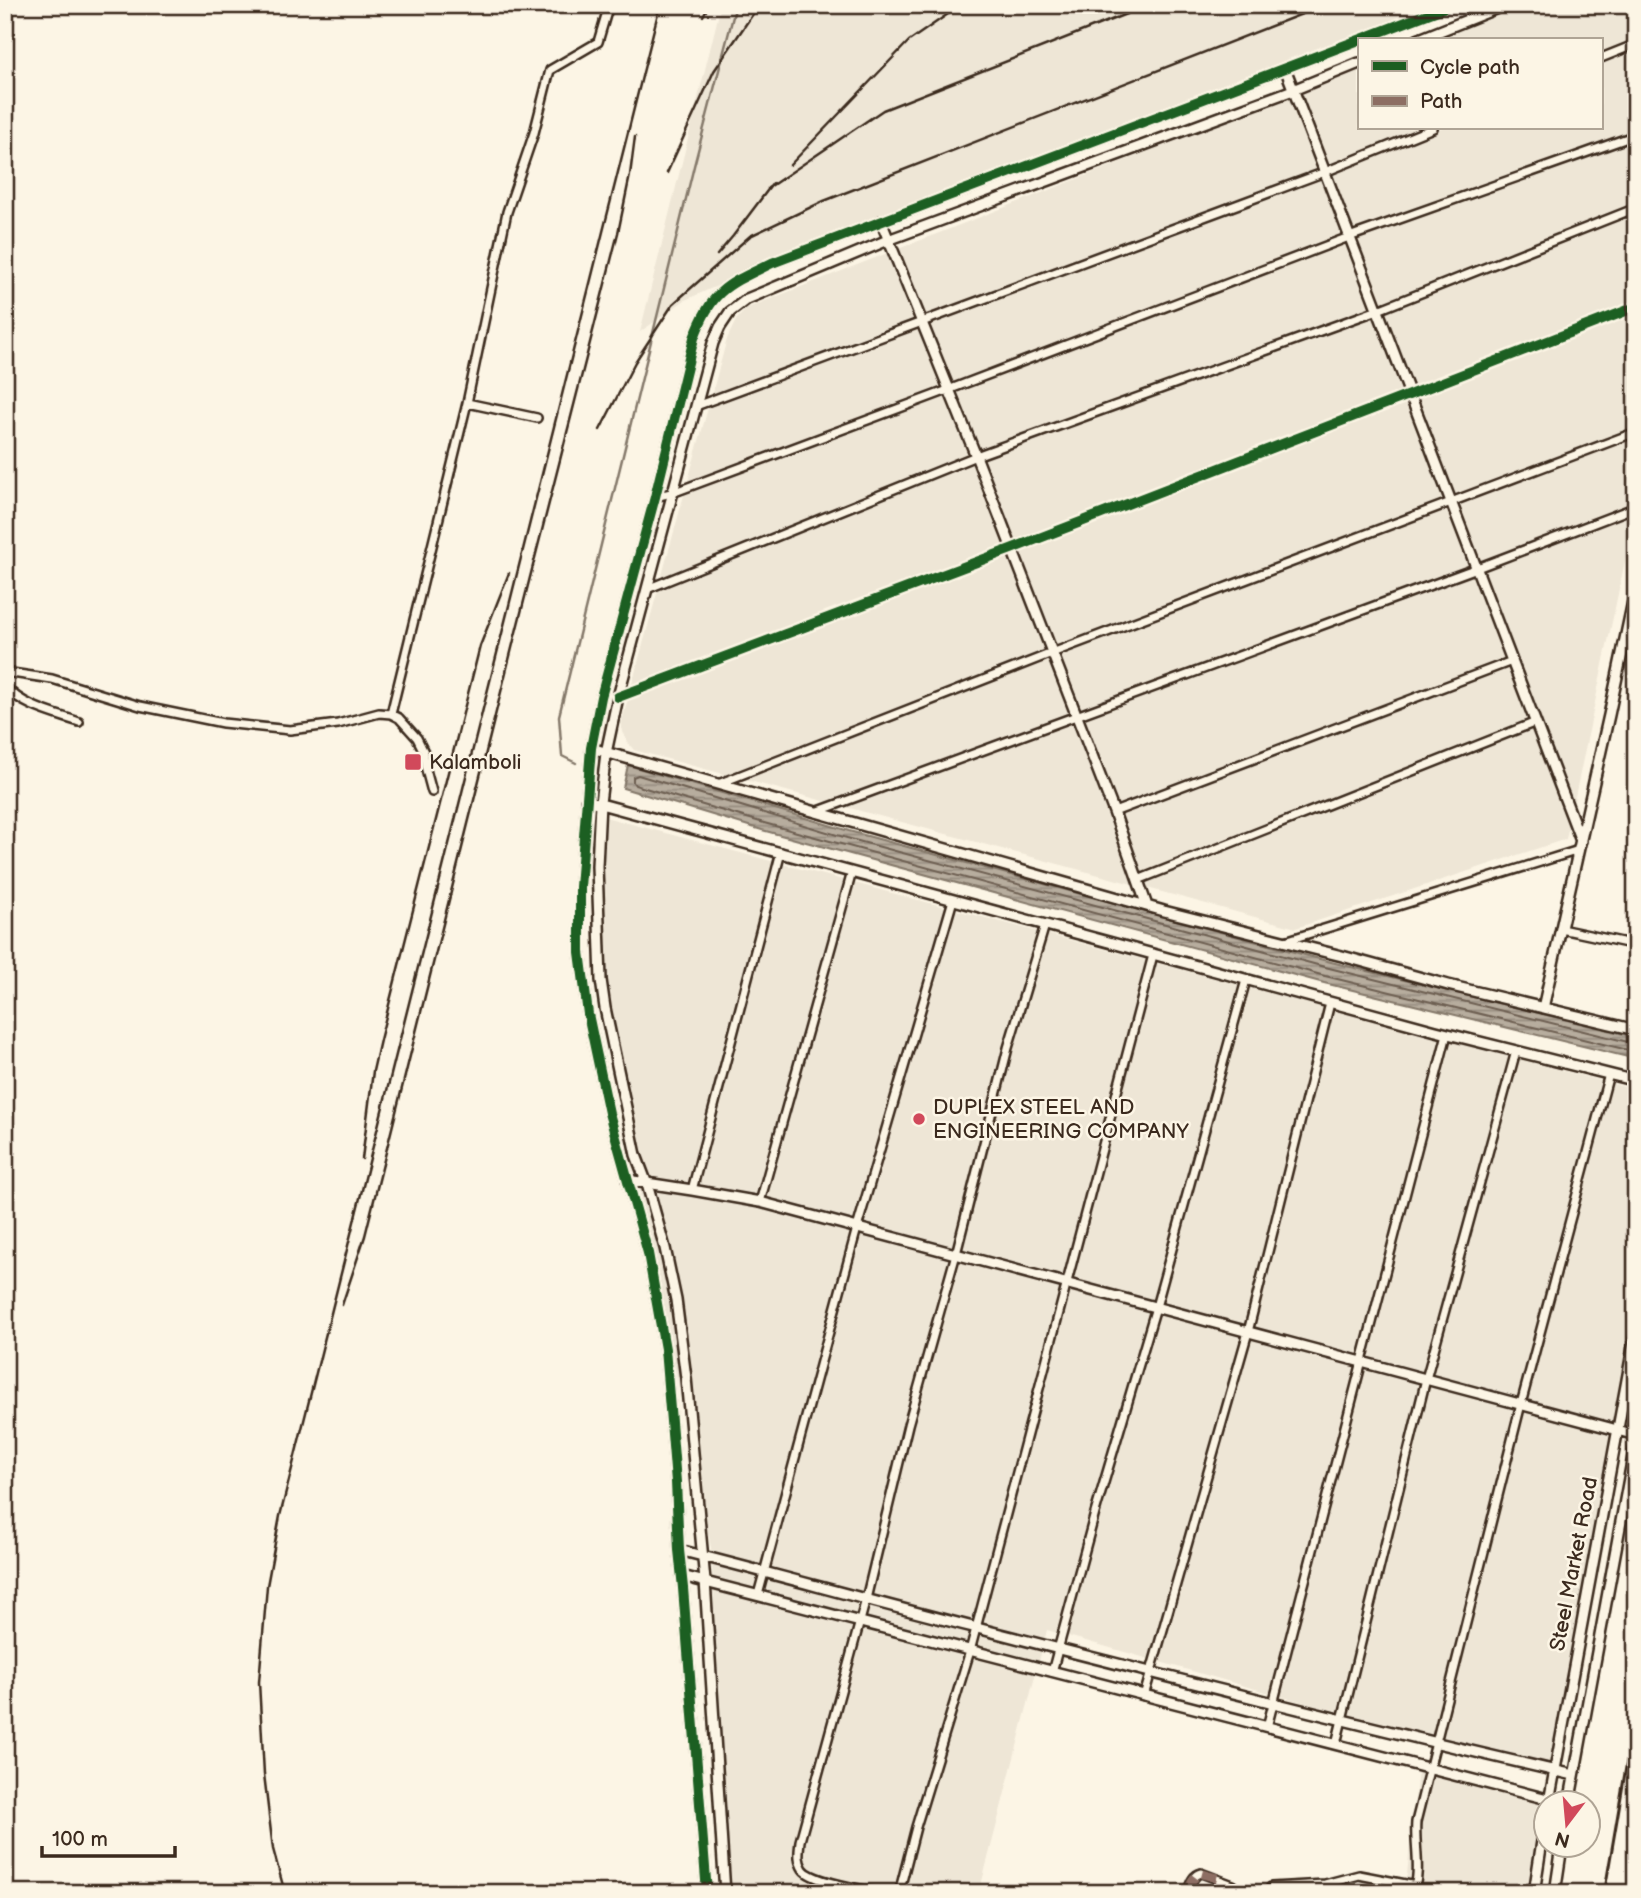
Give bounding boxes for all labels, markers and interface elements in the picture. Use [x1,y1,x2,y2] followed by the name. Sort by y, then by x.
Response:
[1358,38,1602,130] legend
[1420,55,1520,80] text: Cycle path
[1420,89,1462,114] text: Path
[429,750,522,775] place label: Kalamboli
[403,752,423,772] marker: Kalamboli
[933,1095,1189,1144] place label: DUPLEX STEEL AND ENGINEERING COMPANY
[911,1111,927,1127] marker: DUPLEX STEEL AND ENGINEERING COMPANY
[1545,1475,1603,1653] street label: Steel Market Road
[1532,1790,1602,1860] north arrow
[42,1814,175,1858] scale bar
[1553,1826,1573,1852] text: N
[52,1827,108,1852] text: 100 m

